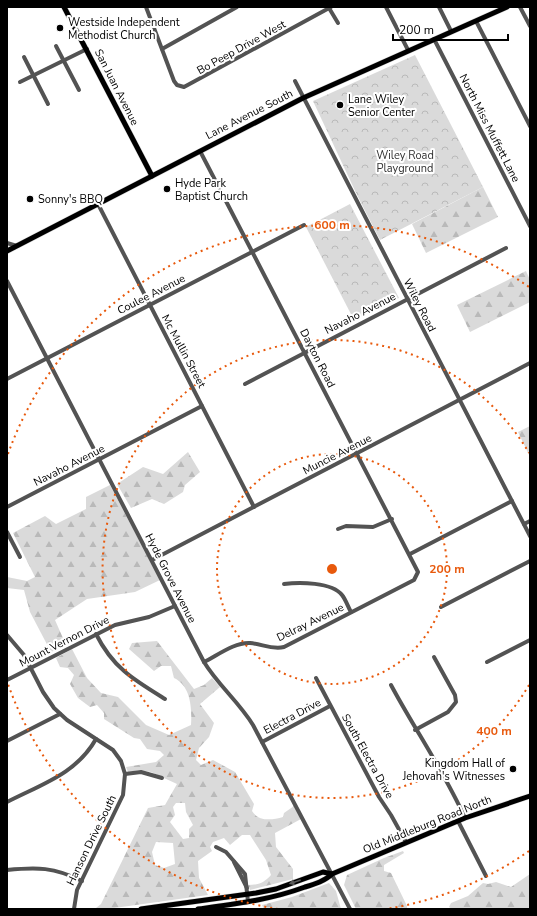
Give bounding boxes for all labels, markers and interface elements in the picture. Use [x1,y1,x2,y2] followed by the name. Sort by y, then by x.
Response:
[68,15,180,43] place label: Westside Independent Methodist Church
[393,16,508,42] scale bar
[194,17,288,78] street label: Bo Peep Drive West
[399,22,434,38] text: 200 m
[55,23,65,33] marker: Westside Independent Methodist Church
[91,47,142,128] street label: San Juan Avenue
[456,72,523,185] street label: North Miss Muffett Lane
[203,86,295,143] street label: Lane Avenue South
[348,92,415,120] place label: Lane Wiley Senior Center
[335,100,345,110] marker: Lane Wiley Senior Center
[376,148,434,176] park label: Wiley Road Playground
[175,176,248,204] place label: Hyde Park Baptist Church
[162,184,172,194] marker: Hyde Park Baptist Church
[38,192,103,207] place label: Sonny's BBQ
[25,194,35,204] marker: Sonny's BBQ
[314,217,350,233] text: 600 m
[115,271,188,318] street label: Coulee Avenue
[400,276,439,334] street label: Wiley Road
[322,289,398,338] street label: Navaho Avenue
[158,312,209,391] street label: Mc Mullin Street
[296,326,339,390] street label: Dayton Road
[300,431,374,478] street label: Muncie Avenue
[31,441,107,490] street label: Navaho Avenue
[141,531,200,626] street label: Hyde Grove Avenue
[429,561,465,577] text: 200 m
[325,562,339,576] centre of rings
[274,600,346,645] street label: Delray Avenue
[17,612,112,671] street label: Mount Vernon Drive
[261,695,324,738] street label: Electra Drive
[338,711,397,802] street label: South Electra Drive
[476,723,512,739] text: 400 m
[402,756,505,784] place label: Kingdom Hall of Jehovah's Witnesses
[508,764,518,774] marker: Kingdom Hall of Jehovah's Witnesses
[63,792,120,888] street label: Hanson Drive South
[361,792,494,857] street label: Old Middleburg Road North
[289,880,301,886] one-way arrow

